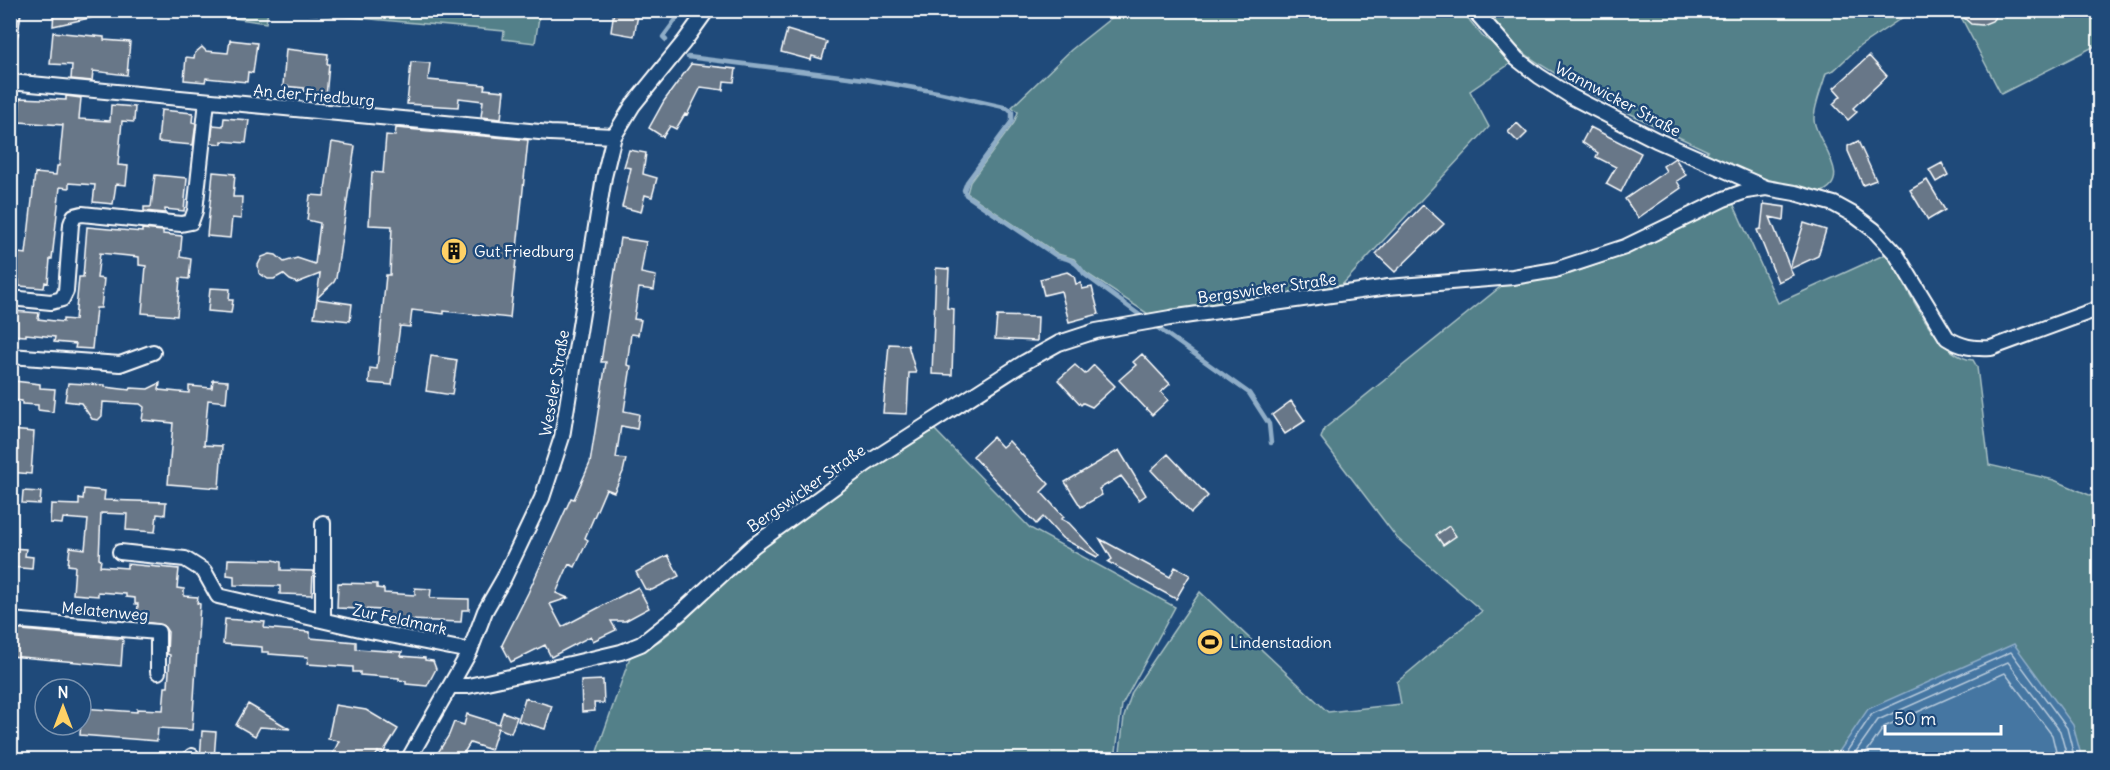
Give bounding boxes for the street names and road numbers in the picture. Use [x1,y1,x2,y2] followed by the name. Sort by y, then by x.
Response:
[1552,57,1684,141] street label: Wannwicker Straße
[253,80,375,110] street label: An der Friedburg
[1196,268,1338,308] street label: Bergswicker Straße
[535,328,573,438] street label: Weseler Straße
[743,440,869,536] street label: Bergswicker Straße
[61,597,149,625] street label: Melatenweg
[351,599,449,639] street label: Zur Feldmark

